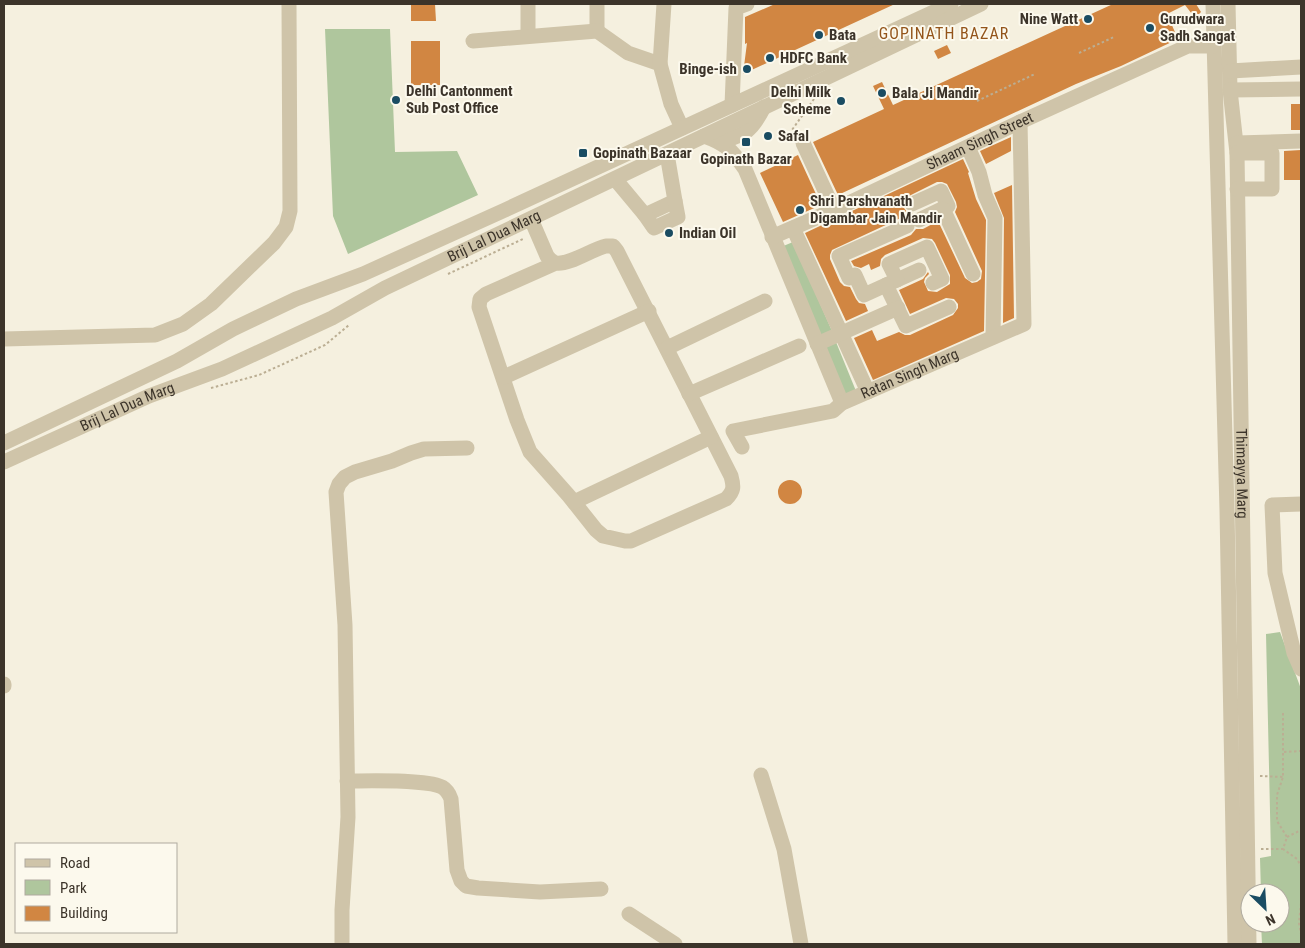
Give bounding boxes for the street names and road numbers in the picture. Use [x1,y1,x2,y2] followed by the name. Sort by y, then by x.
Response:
[924,108,1036,174] street label: Shaam Singh Street
[444,206,543,266] street label: Brij Lal Dua Marg
[858,345,961,403] street label: Ratan Singh Marg
[77,378,177,435] street label: Brij Lal Dua Marg
[1232,428,1252,519] street label: Thimayya Marg

